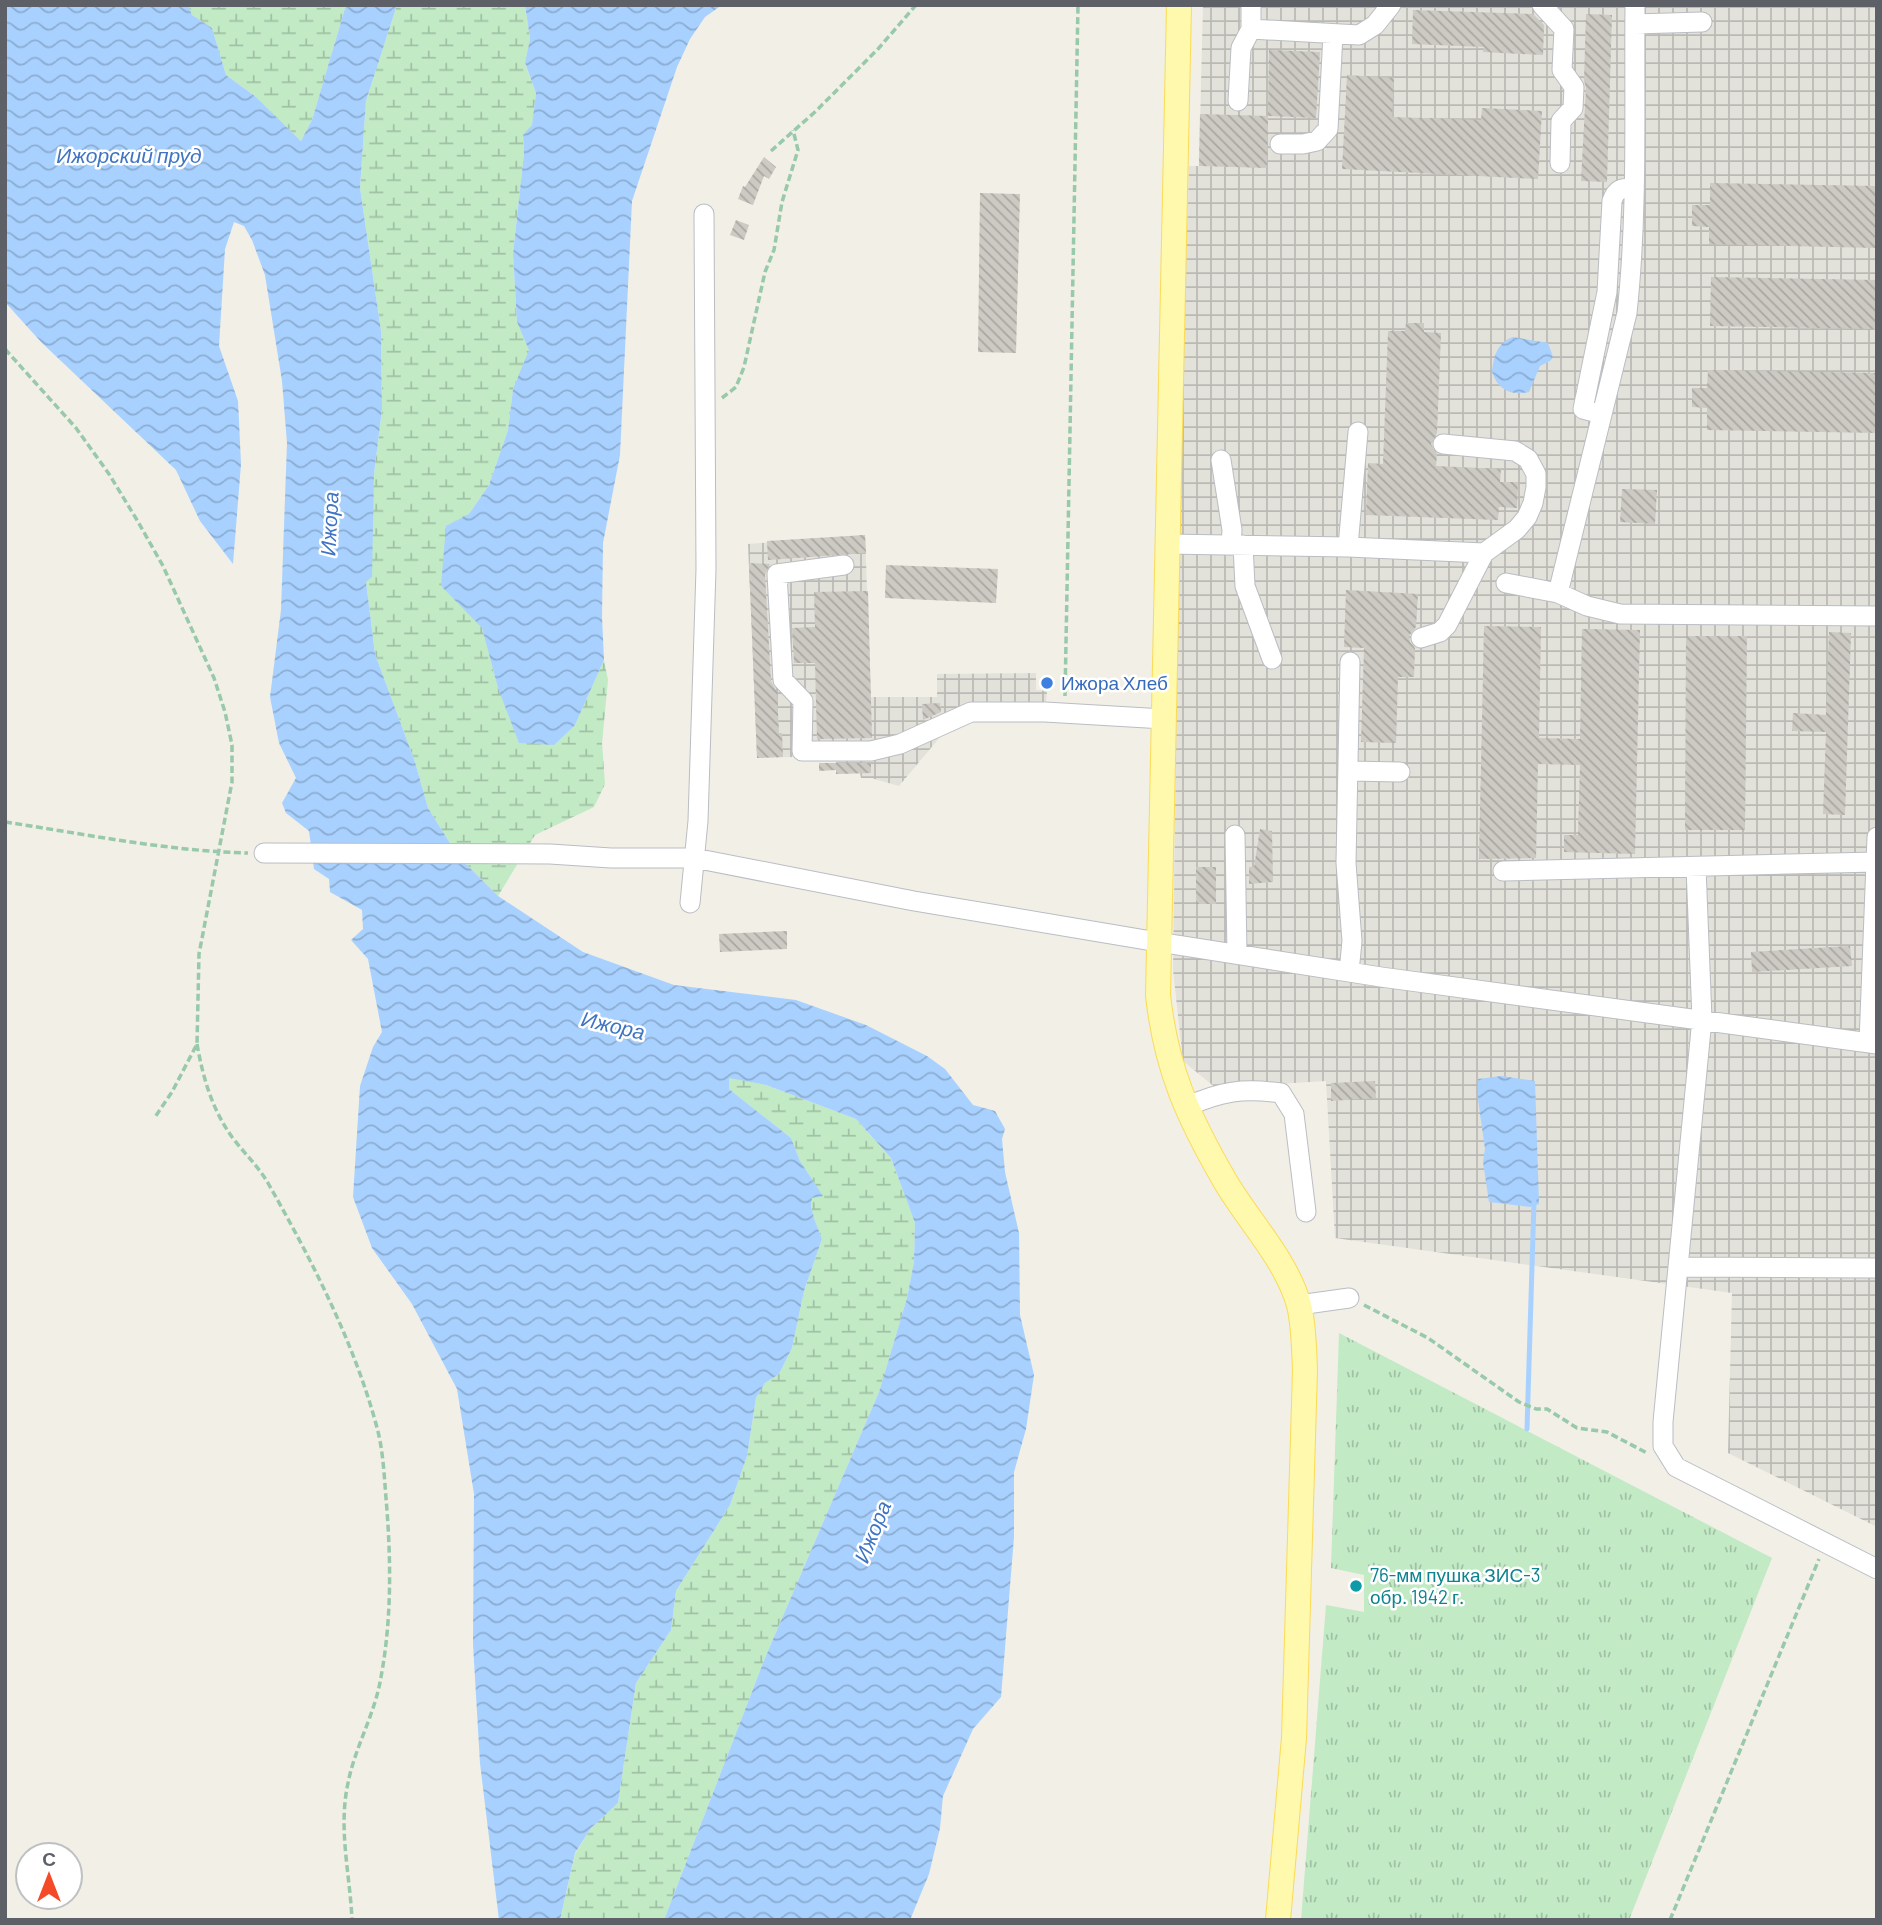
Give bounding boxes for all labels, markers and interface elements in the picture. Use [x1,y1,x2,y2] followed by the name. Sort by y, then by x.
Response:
[56,142,202,167] water label: Ижорский пруд
[314,491,343,557] water label: Ижора
[1061,671,1168,694] place label: Ижора Хлеб
[1039,675,1055,691] marker: Ижора Хлеб
[579,1005,648,1044] water label: Ижора
[848,1497,895,1566] water label: Ижора
[1370,1563,1540,1608] place label: 76-мм пушка ЗИС-3 обр. 1942 г.
[1348,1578,1364,1594] marker: 76-мм пушка ЗИС-3 обр. 1942 г.
[14,1841,84,1911] north arrow
[42,1847,56,1870] text: С

